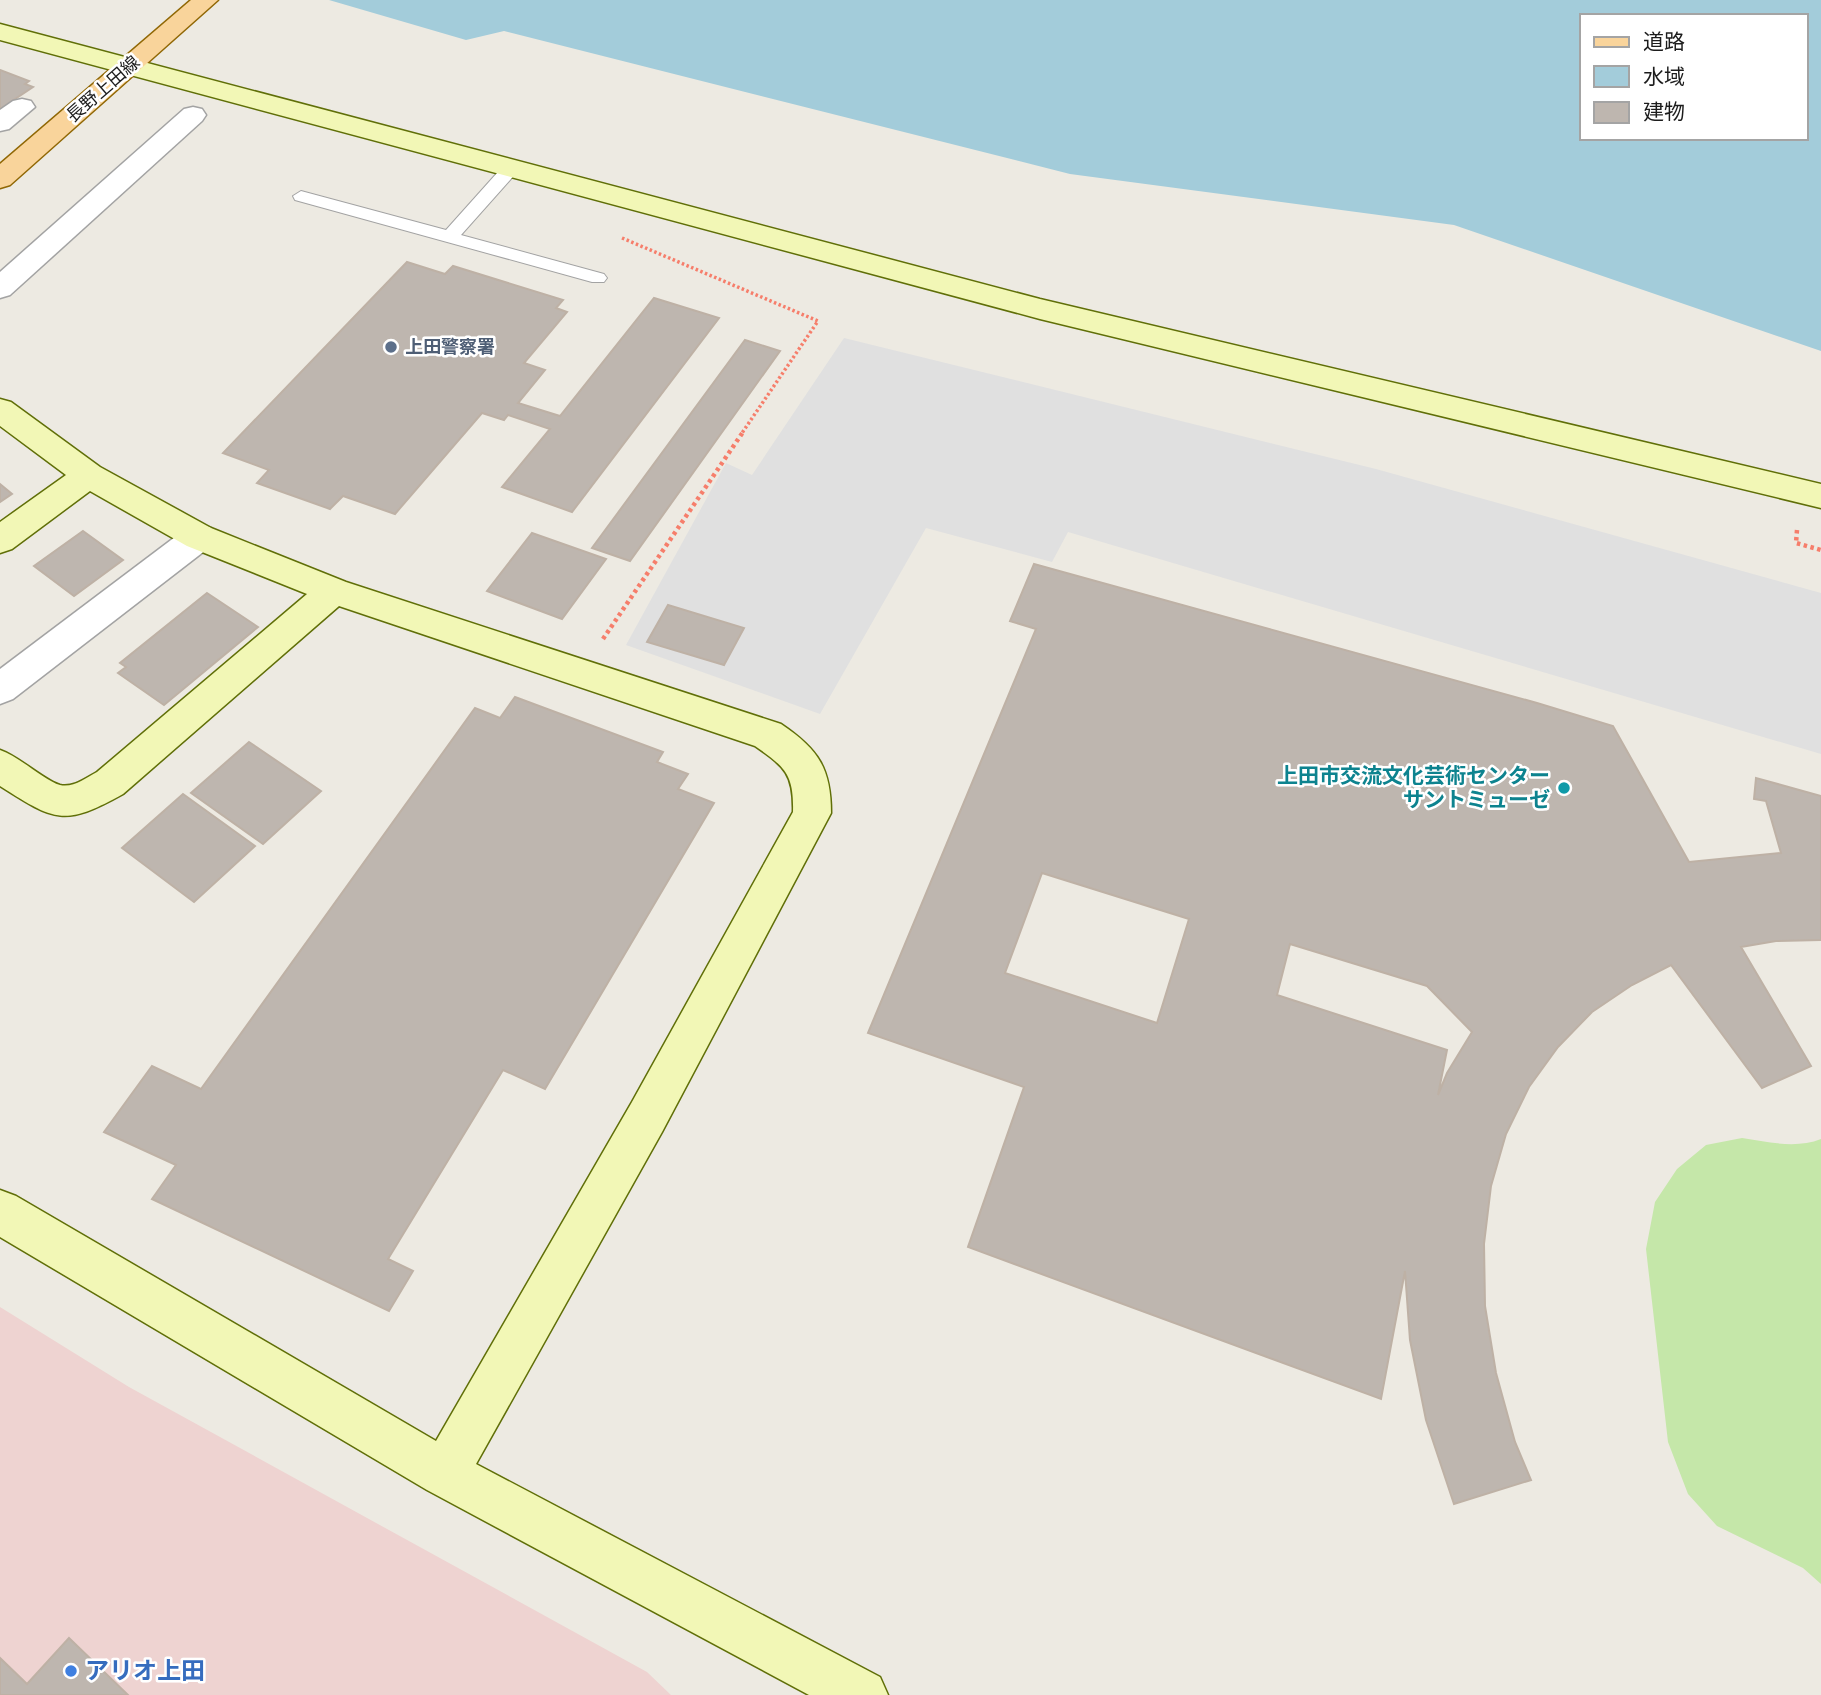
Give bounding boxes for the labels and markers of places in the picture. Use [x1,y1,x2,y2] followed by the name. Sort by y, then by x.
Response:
[405,335,495,358] place label: 上田警察署
[383,339,399,355] marker: 上田警察署
[1277,762,1550,813] place label: 上田市交流文化芸術センター サントミューゼ
[1556,780,1572,796] marker: 上田市交流文化芸術センター サントミューゼ
[85,1655,205,1686] place label: アリオ上田
[63,1663,79,1679] marker: アリオ上田

